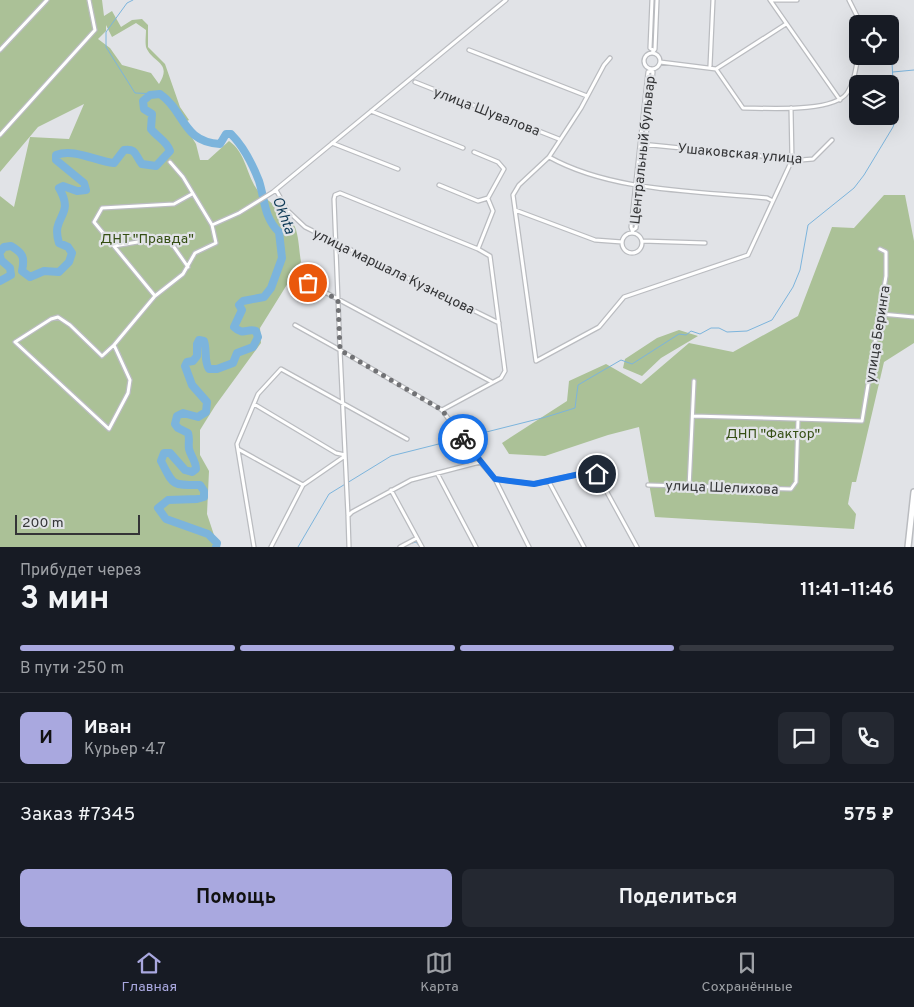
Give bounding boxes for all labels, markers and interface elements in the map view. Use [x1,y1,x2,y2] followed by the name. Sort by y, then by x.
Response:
[849,15,899,125] map controls
[849,15,899,65] button: locate
[627,75,660,225] street label: Центральный бульвар
[849,75,899,125] button: layers
[431,84,542,141] street label: улица Шувалова
[677,141,803,168] street label: Ушаковская улица
[267,194,298,237] water label: Okhta
[310,226,477,319] street label: улица маршала Кузнецова
[100,231,194,248] park label: ДНТ "Правда"
[287,262,329,304] pin
[294,269,322,297] icon: bag
[862,284,895,384] street label: улица Беринга
[438,414,488,464] courier
[449,425,477,453] icon: bike
[726,426,820,443] park label: ДНП "Фактор"
[576,453,618,495] pin
[583,460,611,488] icon: home
[665,478,779,499] street label: улица Шелихова
[15,512,140,535] scale bar
[22,515,64,532] text: 200 m
[20,561,142,581] text: Прибудет через
[800,578,894,602] text: 11:41–11:46
[20,580,110,620] text: 3 мин
[20,659,124,679] text: В пути · 250 m
[778,712,830,764] button: chat
[842,712,894,764] button: phone
[84,716,132,740] text: Иван
[39,726,53,750] text: И
[84,740,166,760] text: Курьер · 4.7
[20,803,135,827] text: Заказ #7345
[843,803,894,827] text: 575 ₽
[20,869,452,927] button: Помощь
[462,869,894,927] button: Поделиться
[122,949,177,996] tab: Главная
[420,949,459,996] tab: Карта
[702,949,792,996] tab: Сохранённые

